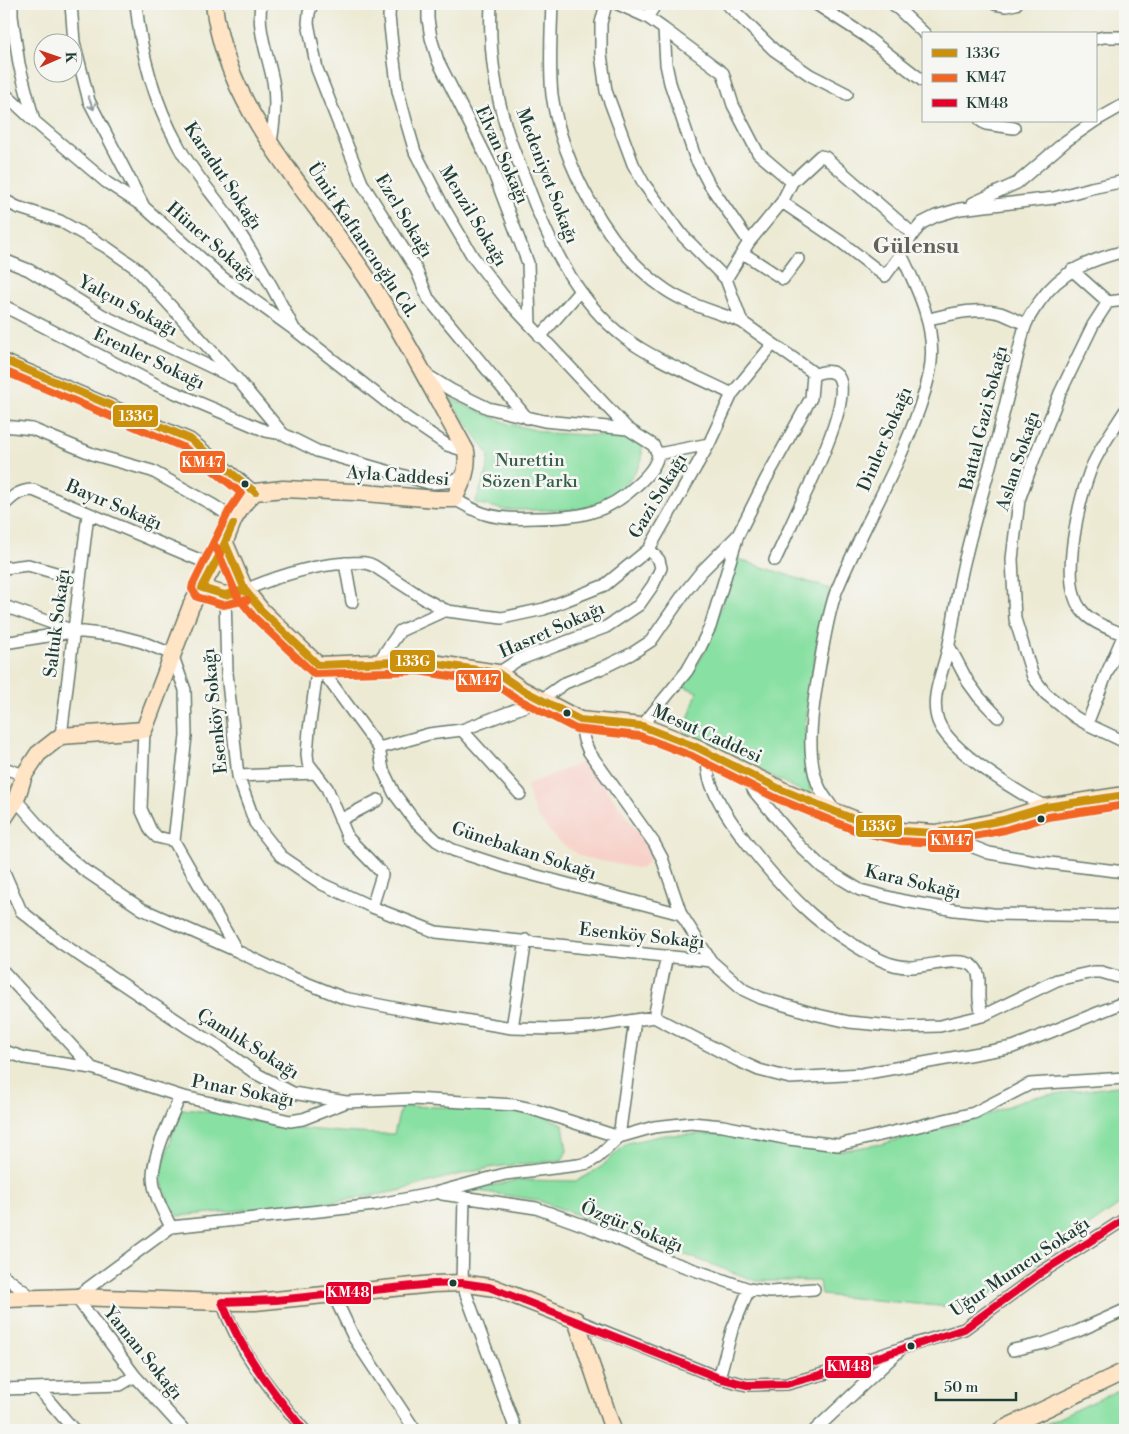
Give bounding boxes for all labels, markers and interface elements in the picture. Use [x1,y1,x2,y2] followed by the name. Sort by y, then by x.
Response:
[32,32,82,82] north arrow
[922,32,1096,122] legend
[966,44,1000,63] text: 133G
[61,52,79,64] text: K
[966,68,1007,87] text: KM47
[966,94,1008,113] text: KM48
[86,95,96,110] one-way arrow
[470,102,534,208] street label: Elvan Sokağı
[511,105,583,247] street label: Medeniyet Sokağı
[178,118,268,234] street label: Karadut Sokağı
[302,158,422,322] street label: Ümit Kaftancıoğlu Cd.
[434,161,512,271] street label: Menzil Sokağı
[370,170,438,262] street label: Ezel Sokağı
[162,197,260,287] street label: Hüner Sokağı
[873,233,960,260] district label: Gülensu
[73,270,182,342] street label: Yalçın Sokağı
[89,323,209,395] street label: Erenler Sokağı
[955,343,1013,494] street label: Battal Gazi Sokağı
[853,383,917,495] street label: Dinler Sokağı
[112,404,159,428] line badge: 133G
[119,408,153,426] text: 133G
[991,408,1045,515] street label: Aslan Sokağı
[482,449,578,493] park label: Nurettin Sözen Parkı
[624,449,692,543] street label: Gazi Sokağı
[179,450,226,474] line badge: KM47
[181,454,223,472] text: KM47
[345,461,450,491] street label: Ayla Caddesi
[61,474,166,536] street label: Bayır Sokağı
[240,479,250,489] unlabelled marker
[39,567,75,679] street label: Saltuk Sokağı
[496,596,608,663] street label: Hasret Sokağı
[197,647,233,775] street label: Esenköy Sokağı
[389,649,436,673] line badge: 133G
[396,653,430,671] text: 133G
[455,669,502,693] line badge: KM47
[457,672,499,690] text: KM47
[648,699,766,769] street label: Mesut Caddesi
[562,708,572,718] unlabelled marker
[855,814,903,838] line badge: 133G
[1036,814,1046,824] unlabelled marker
[449,817,599,885] street label: Günebakan Sokağı
[862,818,896,836] text: 133G
[927,829,974,853] line badge: KM47
[930,832,972,850] text: KM47
[863,860,964,904] street label: Kara Sokağı
[578,918,706,954] street label: Esenköy Sokağı
[193,1003,304,1085] street label: Çamlık Sokağı
[190,1070,296,1112] street label: Pınar Sokağı
[577,1196,687,1258] street label: Özgür Sokağı
[946,1212,1094,1322] street label: Uğur Mumcu Sokağı
[448,1278,458,1288] unlabelled marker
[325,1281,372,1305] line badge: KM48
[327,1284,369,1302] text: KM48
[98,1301,188,1405] street label: Yaman Sokağı
[906,1341,916,1351] unlabelled marker
[824,1355,872,1379] line badge: KM48
[827,1358,869,1376] text: KM48
[936,1369,1016,1401] scale bar
[944,1378,978,1397] text: 50 m

